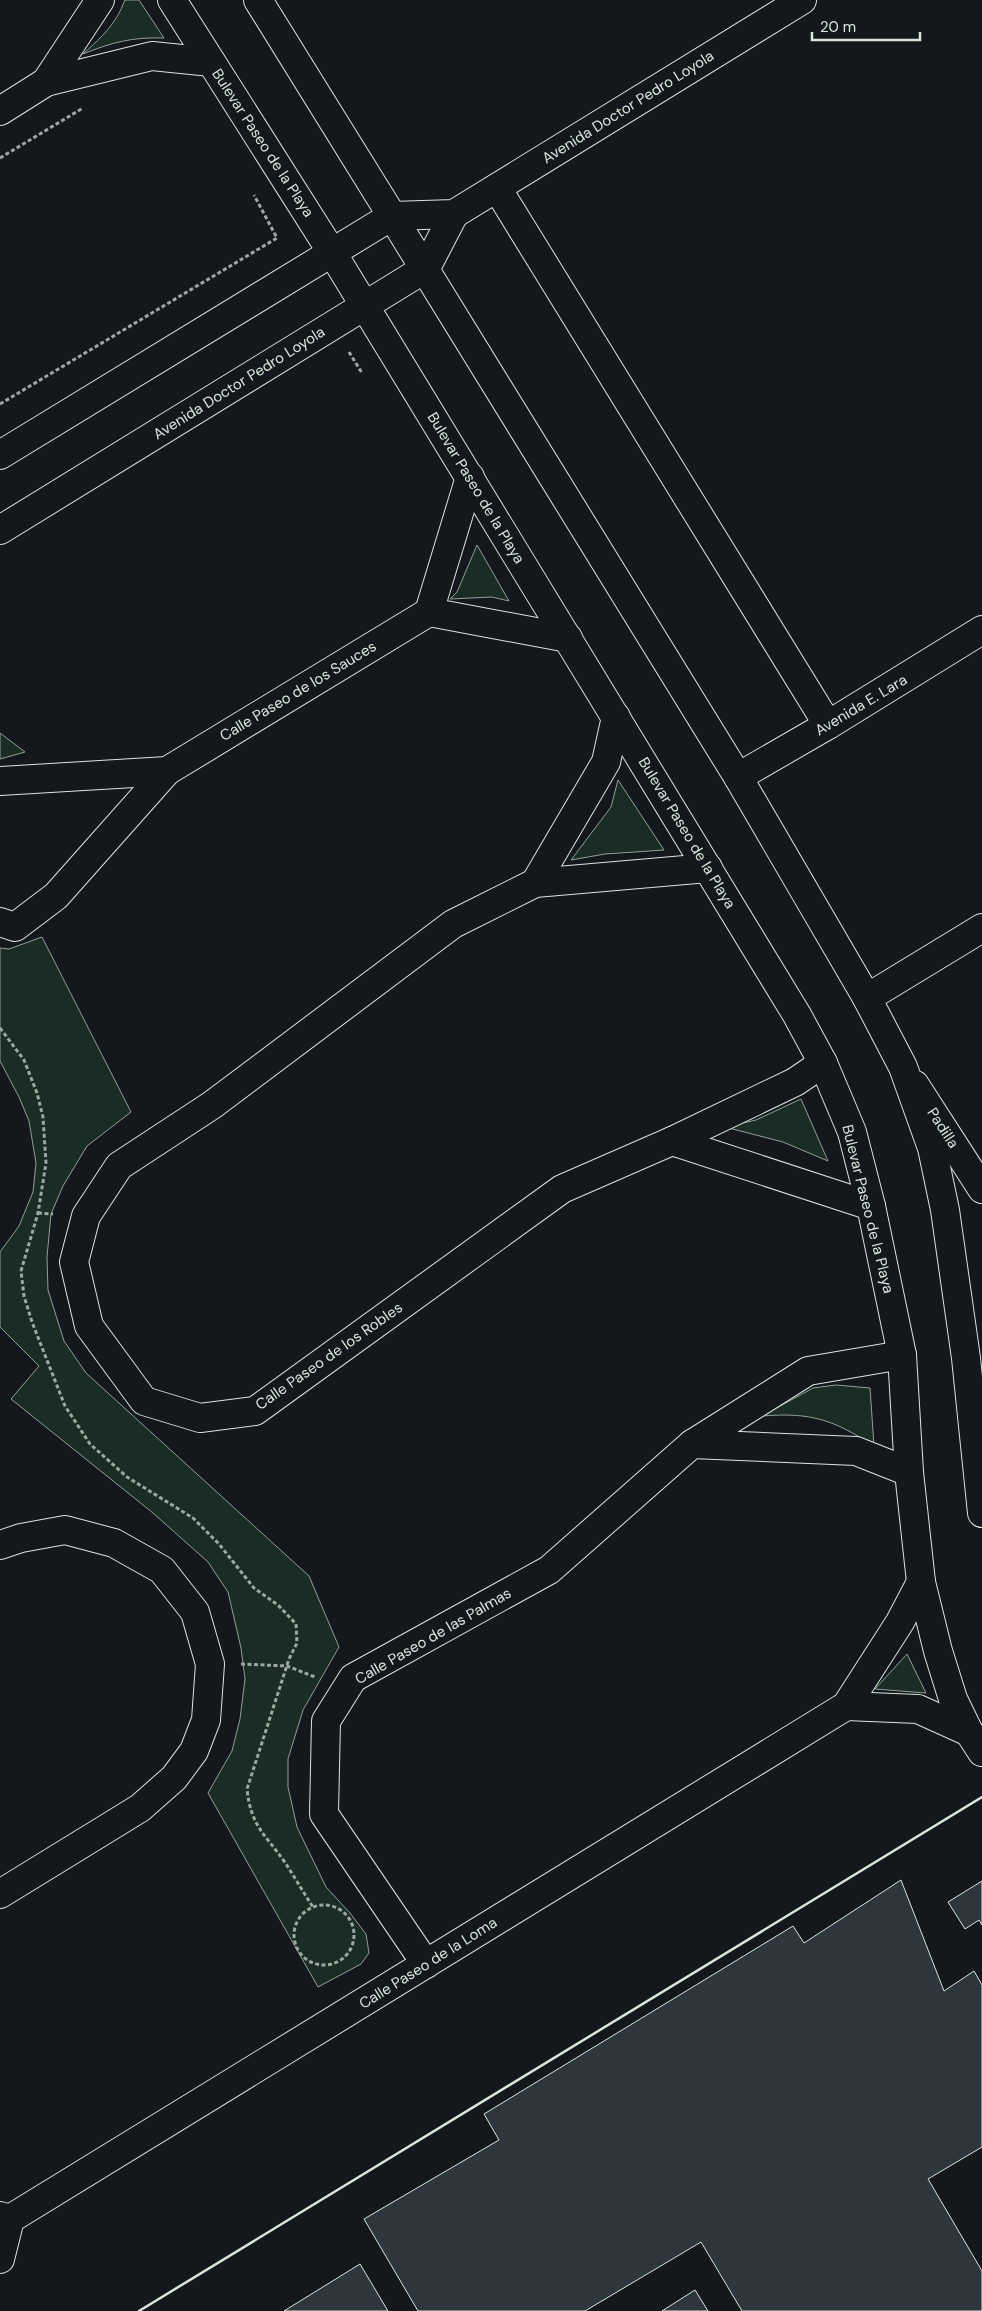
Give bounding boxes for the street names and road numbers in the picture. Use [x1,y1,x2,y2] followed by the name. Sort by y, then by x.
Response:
[538,46,718,168] street label: Avenida Doctor Pedro Loyola
[207,65,319,221] street label: Bulevar Paseo de la Playa
[149,322,329,444] street label: Avenida Doctor Pedro Loyola
[423,409,529,567] street label: Bulevar Paseo de la Playa
[216,636,380,746] street label: Calle Paseo de los Sauces
[811,670,911,740] street label: Avenida E. Lara
[634,754,740,912] street label: Bulevar Paseo de la Playa
[923,1104,963,1152] street label: Padilla
[837,1122,899,1296] street label: Bulevar Paseo de la Playa
[251,1298,407,1414] street label: Calle Paseo de los Robles
[351,1583,515,1689] street label: Calle Paseo de las Palmas
[355,1912,501,2014] street label: Calle Paseo de la Loma

